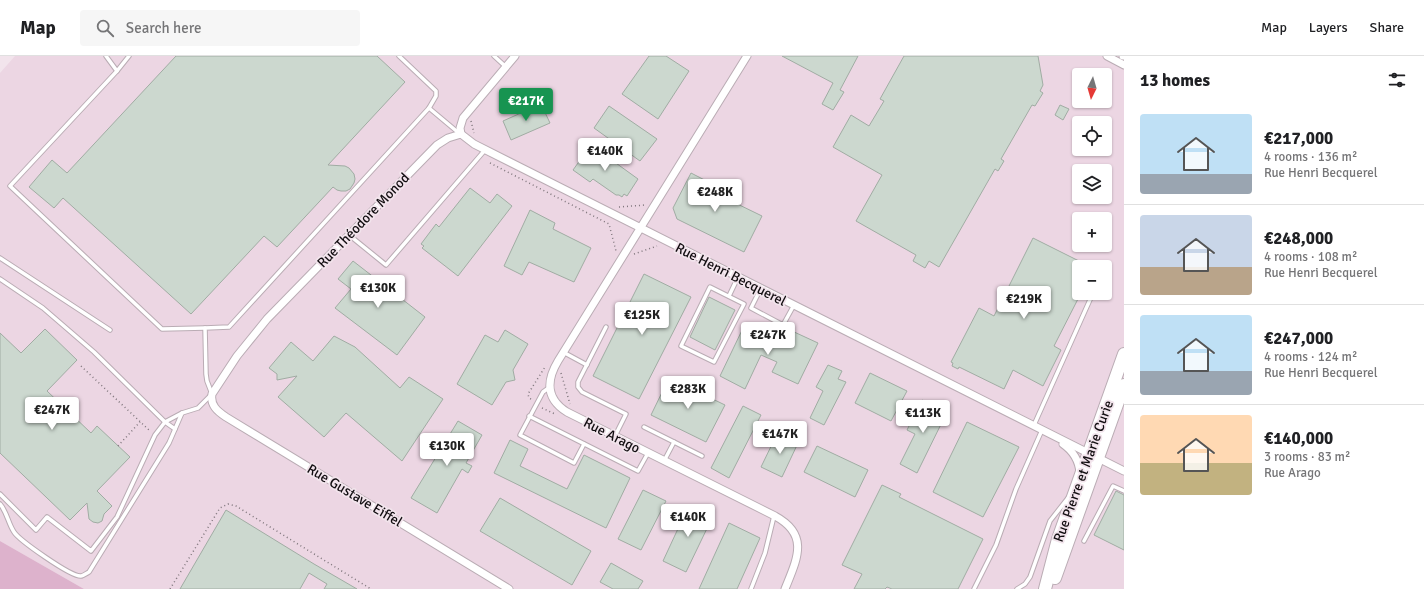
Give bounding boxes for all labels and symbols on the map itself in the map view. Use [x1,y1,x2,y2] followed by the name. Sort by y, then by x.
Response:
[1072,68,1112,108] north arrow
[498,88,554,122] pin: €217K
[577,138,633,172] pin: €140K
[314,169,413,271] street label: Rue Théodore Monod
[687,179,743,213] pin: €248K
[672,239,789,310] street label: Rue Henri Becquerel
[350,275,406,309] pin: €130K
[996,286,1052,320] pin: €219K
[614,302,670,336] pin: €125K
[740,322,796,356] pin: €247K
[660,376,716,410] pin: €283K
[24,397,80,431] pin: €247K
[1050,398,1117,544] street label: Rue Pierre et Marie Curie
[895,400,951,434] pin: €113K
[581,414,643,457] street label: Rue Arago
[752,421,808,455] pin: €147K
[419,433,475,467] pin: €130K
[304,460,406,531] street label: Rue Gustave Eiffel
[660,504,716,538] pin: €140K

